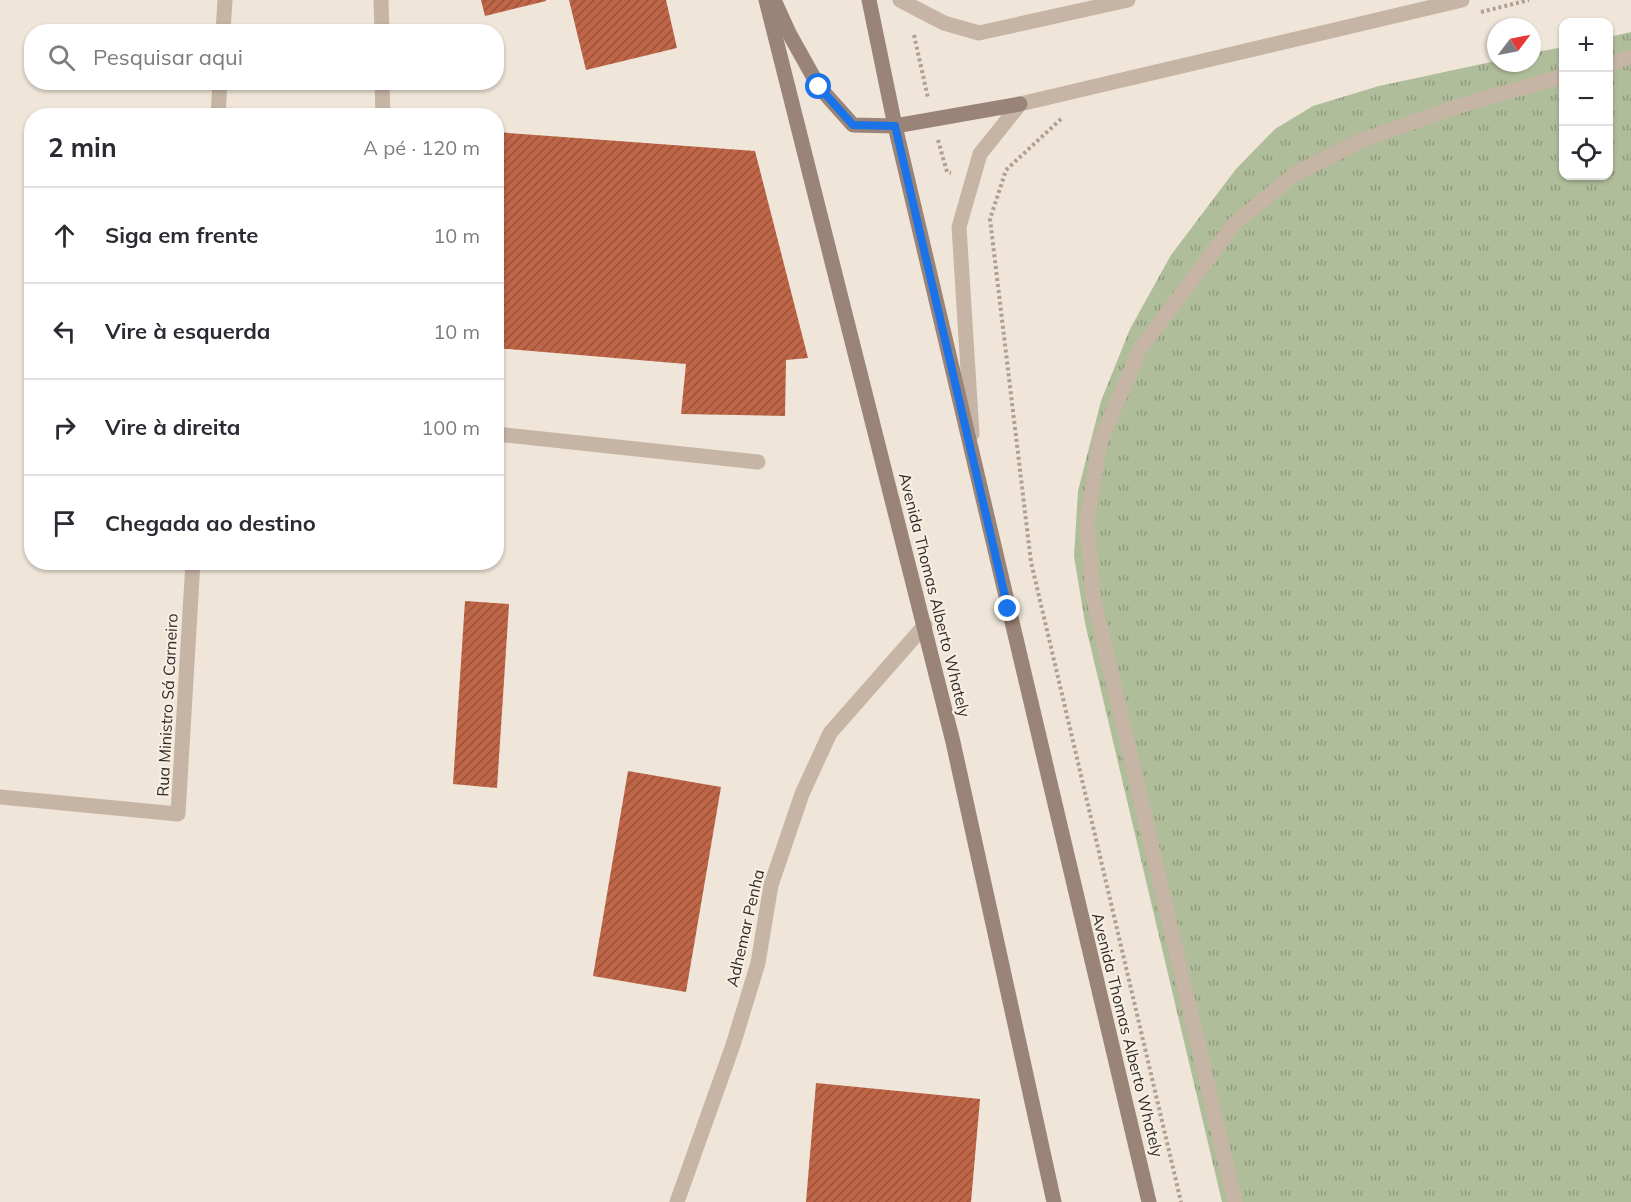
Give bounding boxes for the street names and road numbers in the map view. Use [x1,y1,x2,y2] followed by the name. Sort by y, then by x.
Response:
[895,471,975,720] street label: Avenida Thomas Alberto Whately
[152,613,182,797] street label: Rua Ministro Sá Carneiro
[722,867,768,989] street label: Adhemar Penha
[1088,911,1168,1160] street label: Avenida Thomas Alberto Whately

